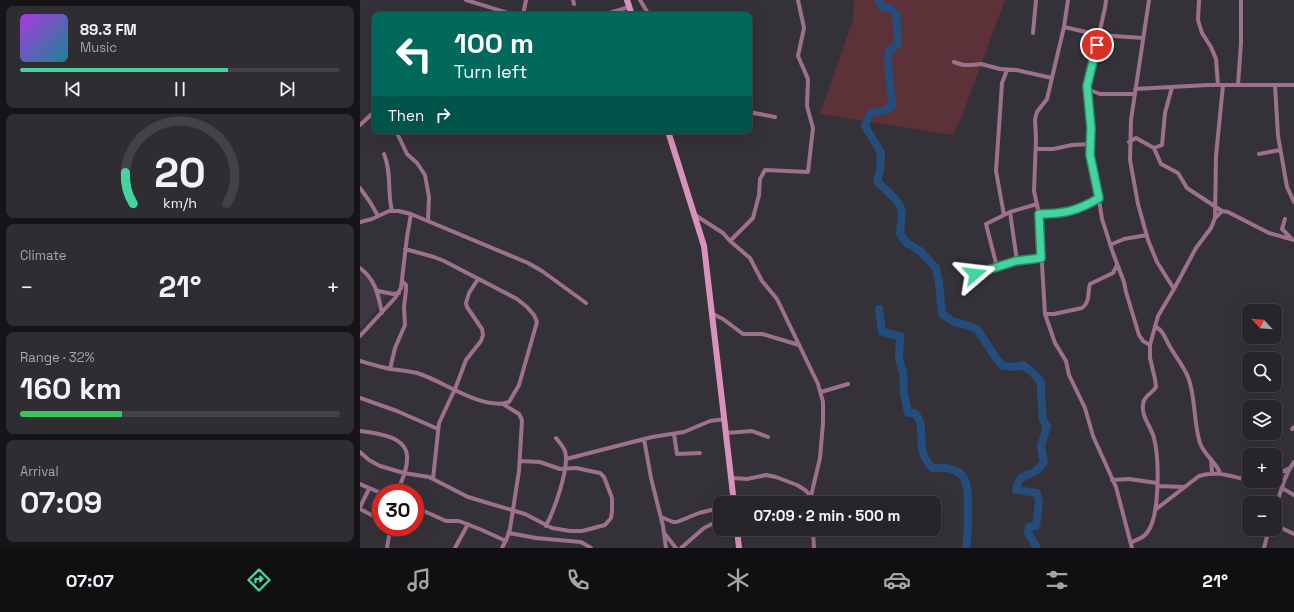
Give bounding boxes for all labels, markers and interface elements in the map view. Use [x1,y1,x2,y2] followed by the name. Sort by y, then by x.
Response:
[80,20,137,39] text: 89.3 FM
[454,25,534,61] text: 100 m
[388,28,440,80] icon: left
[1080,28,1114,62] pin
[1086,34,1108,56] icon: arrive
[80,39,117,56] text: Music
[454,60,527,83] text: Turn left
[62,78,84,100] icon: previous
[169,78,191,100] icon: pause
[276,78,298,100] icon: next
[432,104,454,126] icon: right
[388,106,424,125] text: Then
[154,146,206,199] text: 20
[163,194,197,212] text: km/h
[20,247,66,264] text: Climate
[954,253,996,295] position arrow
[158,267,202,306] text: 21°
[20,273,34,301] text: −
[326,273,340,301] text: +
[1242,304,1282,344] north arrow
[1242,304,1282,536] map controls
[20,349,95,366] text: Range · 32%
[1242,352,1282,392] button: search
[20,369,122,408] text: 160 km
[1242,400,1282,440] button: layers
[1242,448,1282,488] button: +
[20,463,59,480] text: Arrival
[20,483,102,522] text: 07:09
[372,484,424,536] speed limit sign: 30
[1242,496,1282,536] button: −
[754,506,900,525] text: 07:09 · 2 min · 500 m
[245,566,273,594] icon: directions
[405,566,433,594] icon: music
[564,566,592,594] icon: phone
[724,566,752,594] icon: climate
[883,566,911,594] icon: car
[1043,566,1071,594] icon: filters
[66,569,114,592] text: 07:07
[1202,569,1228,592] text: 21°

